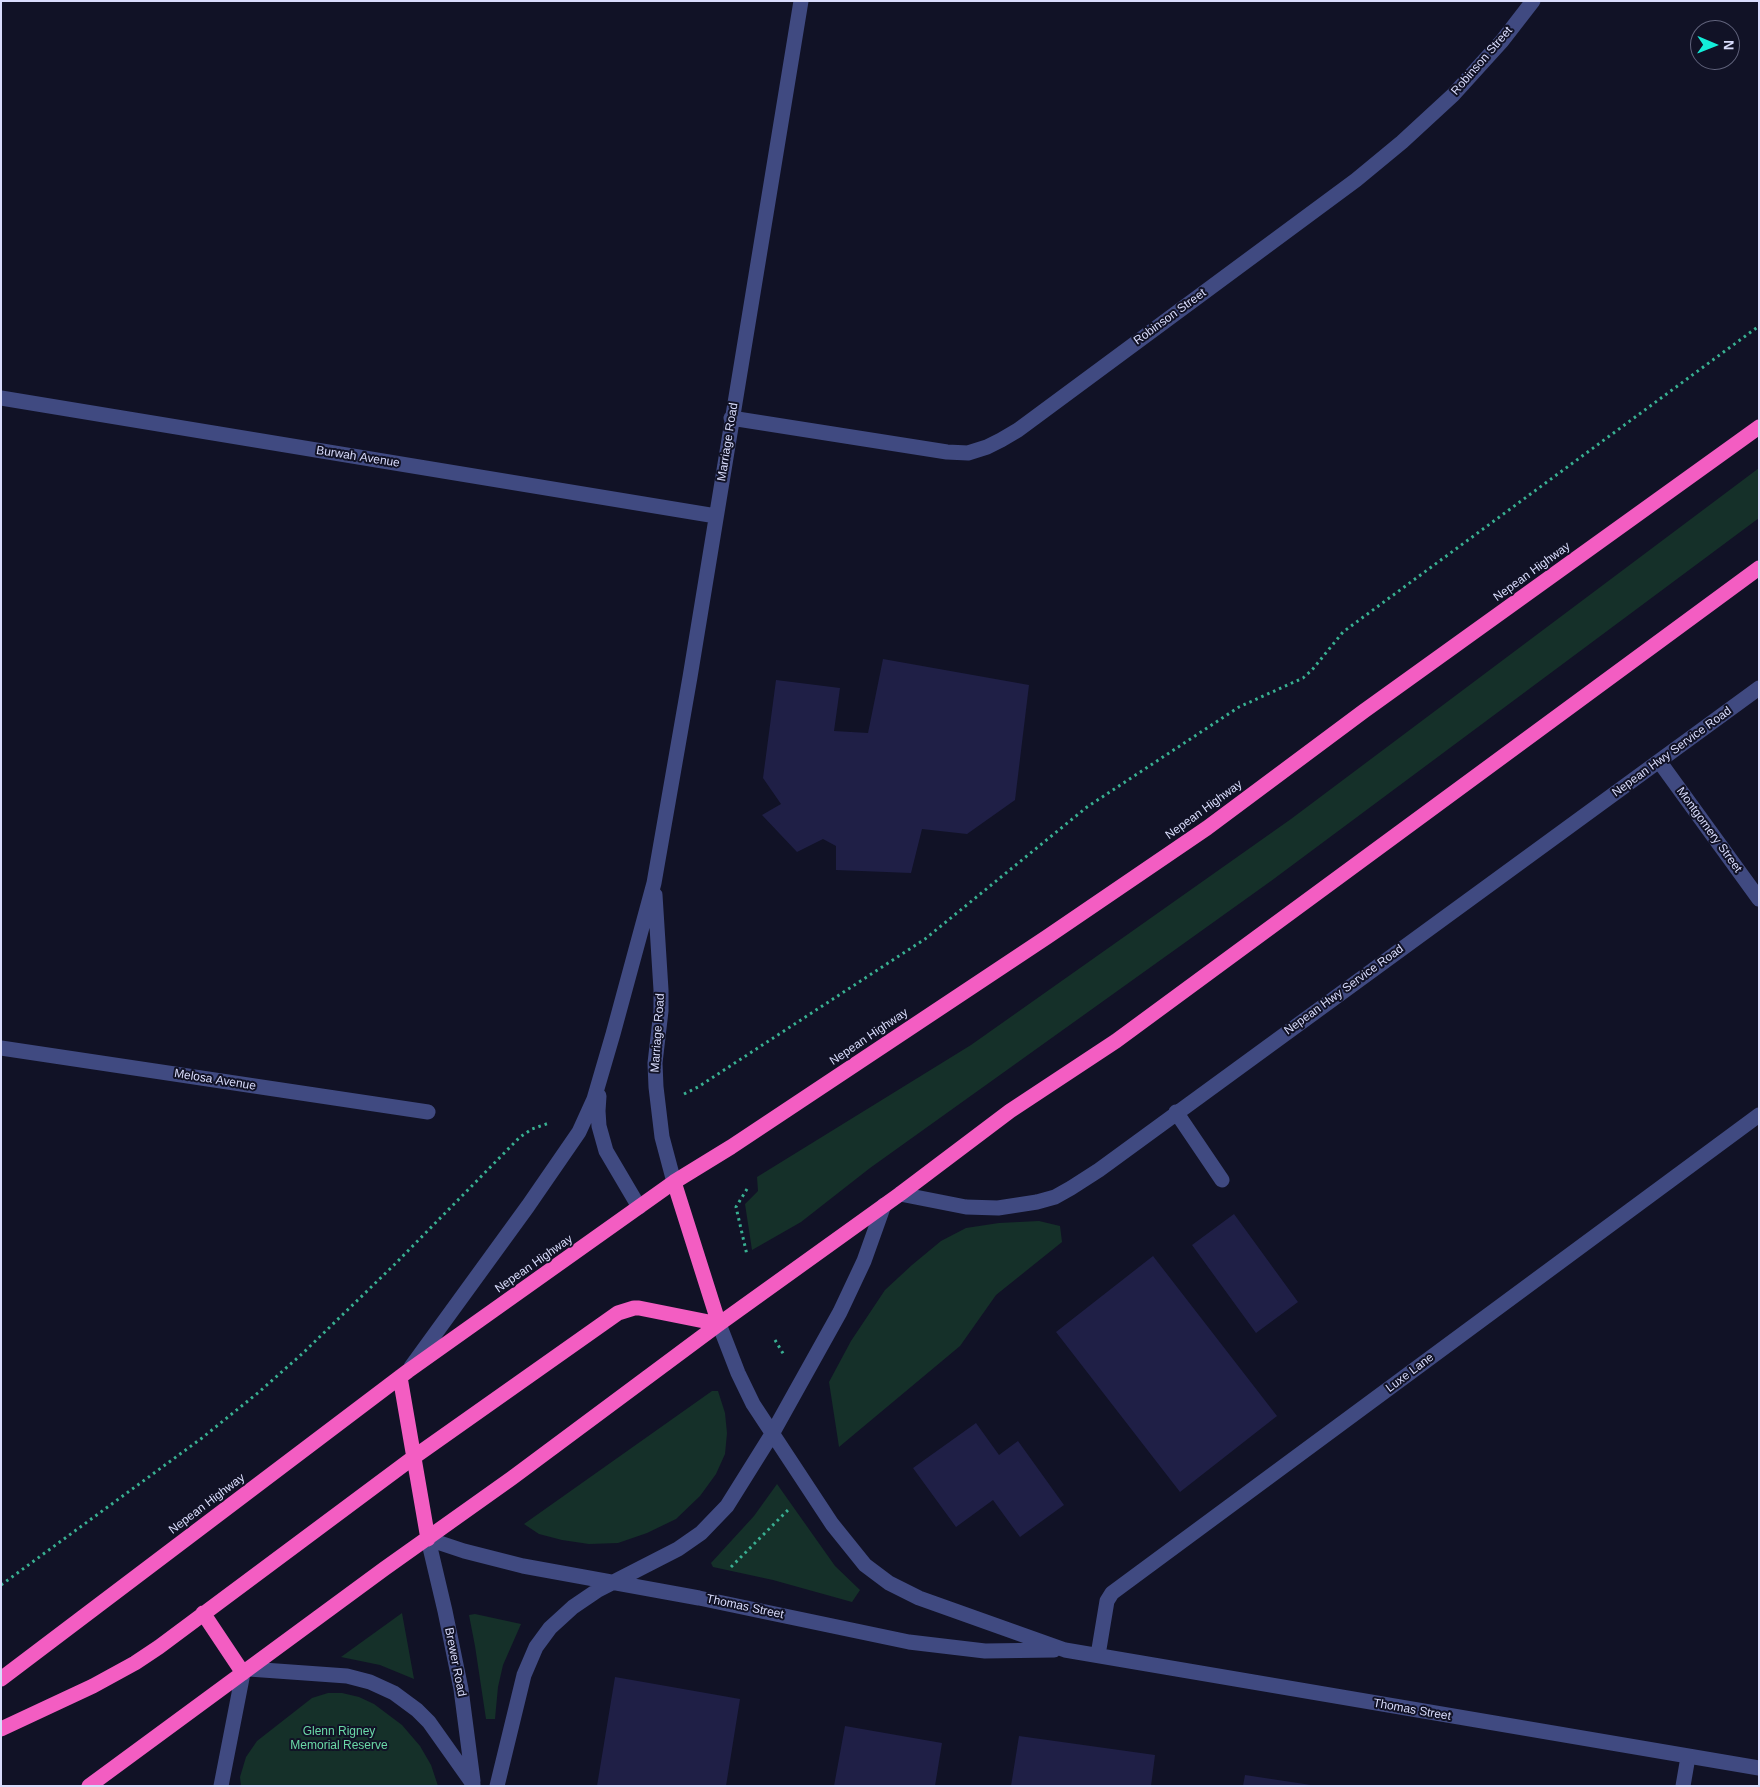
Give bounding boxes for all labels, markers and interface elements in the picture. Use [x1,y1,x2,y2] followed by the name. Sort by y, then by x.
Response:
[1690,20,1740,70] north arrow
[1448,24,1516,98] street label: Robinson Street
[1721,40,1737,50] text: N
[1131,286,1209,348] street label: Robinson Street
[715,402,741,482] street label: Marriage Road
[315,443,401,471] street label: Burwah Avenue
[1491,539,1573,605] street label: Nepean Highway
[1609,704,1735,800] street label: Nepean Hwy Service Road
[1163,777,1245,843] street label: Nepean Highway
[1673,784,1745,876] street label: Montgomery Street
[1281,942,1407,1038] street label: Nepean Hwy Service Road
[648,993,668,1073] street label: Marriage Road
[827,1005,911,1069] street label: Nepean Highway
[173,1066,257,1094] street label: Melosa Avenue
[492,1232,576,1296] street label: Nepean Highway
[1383,1350,1437,1396] street label: Luxe Lane
[166,1471,248,1537] street label: Nepean Highway
[705,1592,785,1622] street label: Thomas Street
[441,1626,469,1698] street label: Brewer Road
[1372,1696,1452,1724] street label: Thomas Street
[290,1725,388,1753] park label: Glenn Rigney Memorial Reserve

